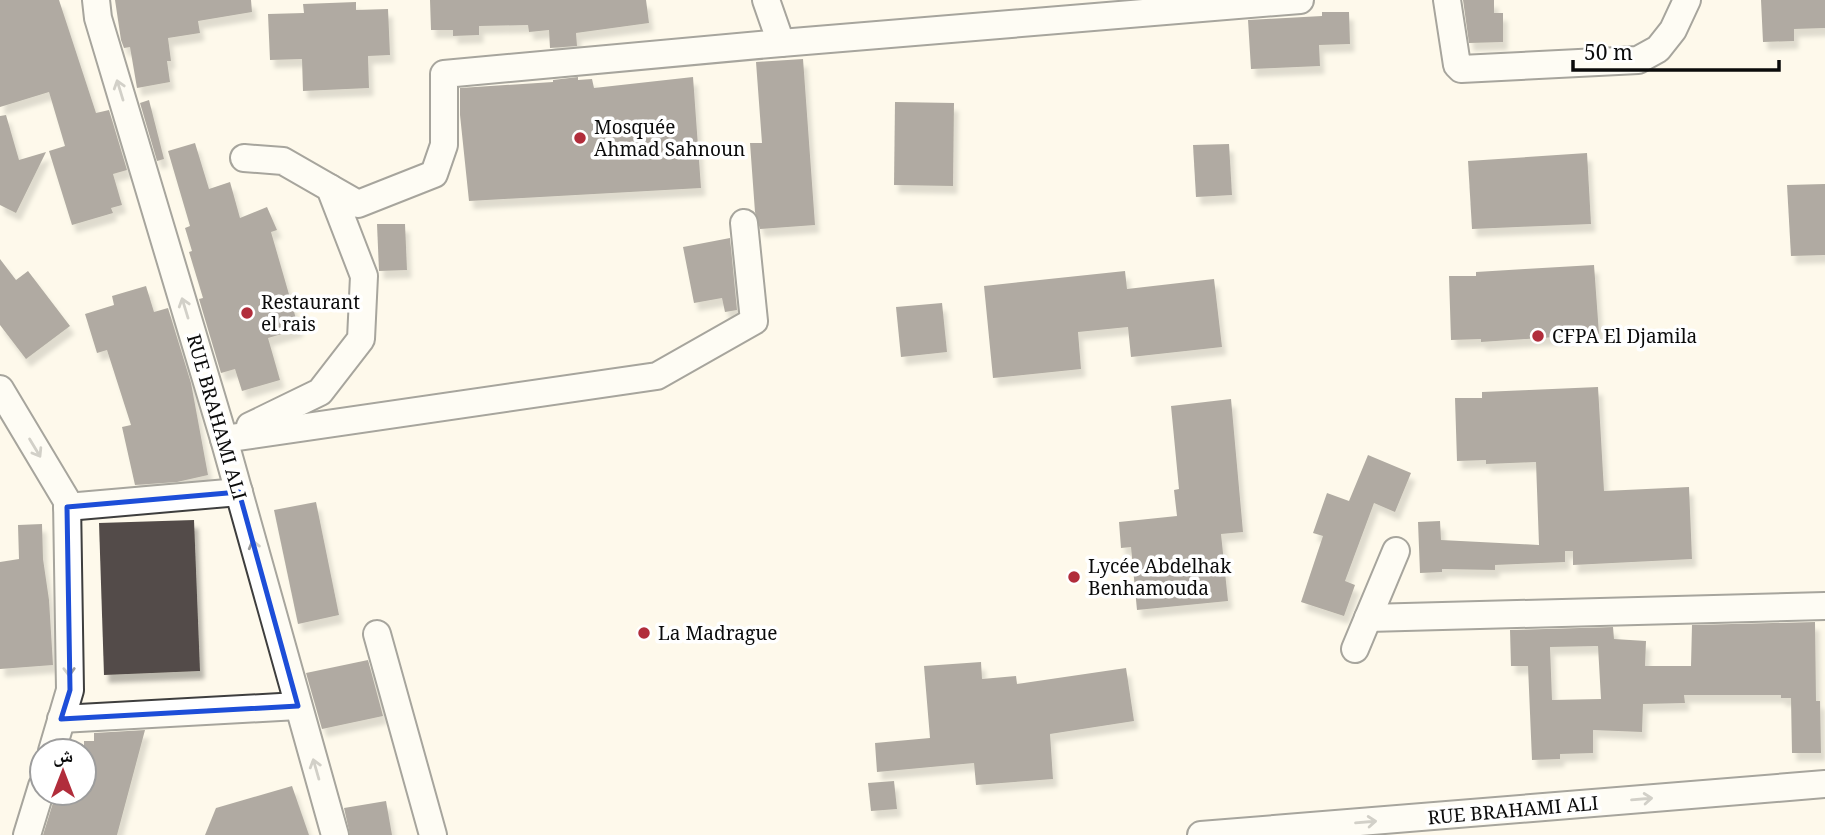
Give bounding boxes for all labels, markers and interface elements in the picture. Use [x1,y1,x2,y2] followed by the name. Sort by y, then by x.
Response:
[1573,28,1780,72] scale bar
[1584,38,1633,66] text: 50 m
[112,80,125,102] one-way arrow
[594,114,745,162] place label: Mosquée Ahmad Sahnoun
[572,130,588,146] marker: Mosquée Ahmad Sahnoun
[261,289,360,337] place label: Restaurant el rais
[178,298,191,320] one-way arrow
[239,305,255,321] marker: Restaurant el rais
[1552,323,1697,349] place label: CFPA El Djamila
[1530,328,1546,344] marker: CFPA El Djamila
[181,331,253,503] street label: RUE BRAHAMI ALI
[28,437,42,457] one-way arrow
[248,540,261,562] one-way arrow
[1088,553,1232,601] place label: Lycée Abdelhak Benhamouda
[1066,569,1082,585] marker: Lycée Abdelhak Benhamouda
[658,620,777,646] place label: La Madrague
[636,625,652,641] marker: La Madrague
[62,655,76,678] one-way arrow
[28,737,98,807] north arrow
[53,742,73,768] text: ش
[309,759,322,781] one-way arrow
[1427,790,1600,830] street label: RUE BRAHAMI ALI
[1630,792,1653,805] one-way arrow
[1355,815,1377,828] one-way arrow

